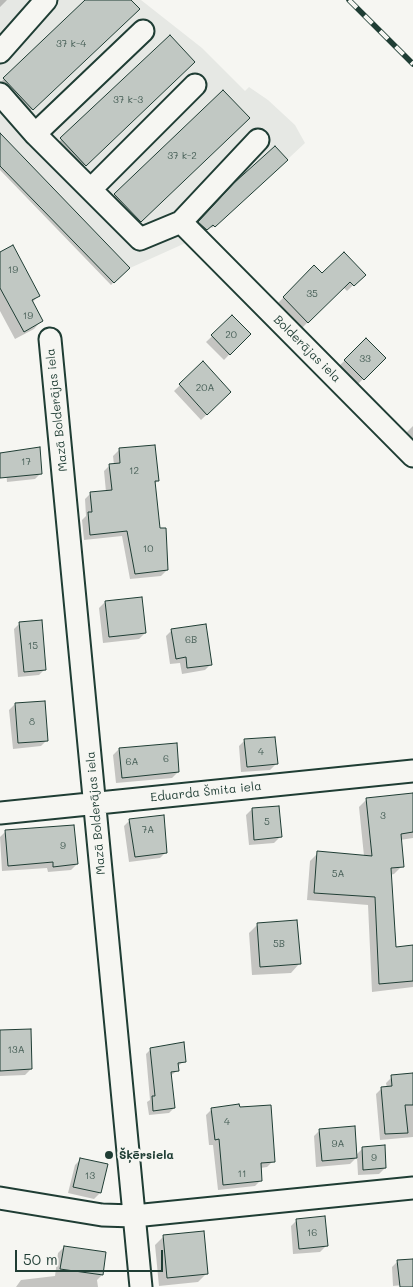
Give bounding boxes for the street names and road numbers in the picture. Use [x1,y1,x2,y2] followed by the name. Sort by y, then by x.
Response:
[270,312,344,386] street label: Bolderājas iela
[43,348,71,472] street label: Mazā Bolderājas iela
[83,751,109,875] street label: Mazā Bolderājas iela
[150,779,262,805] street label: Eduarda Šmita iela

